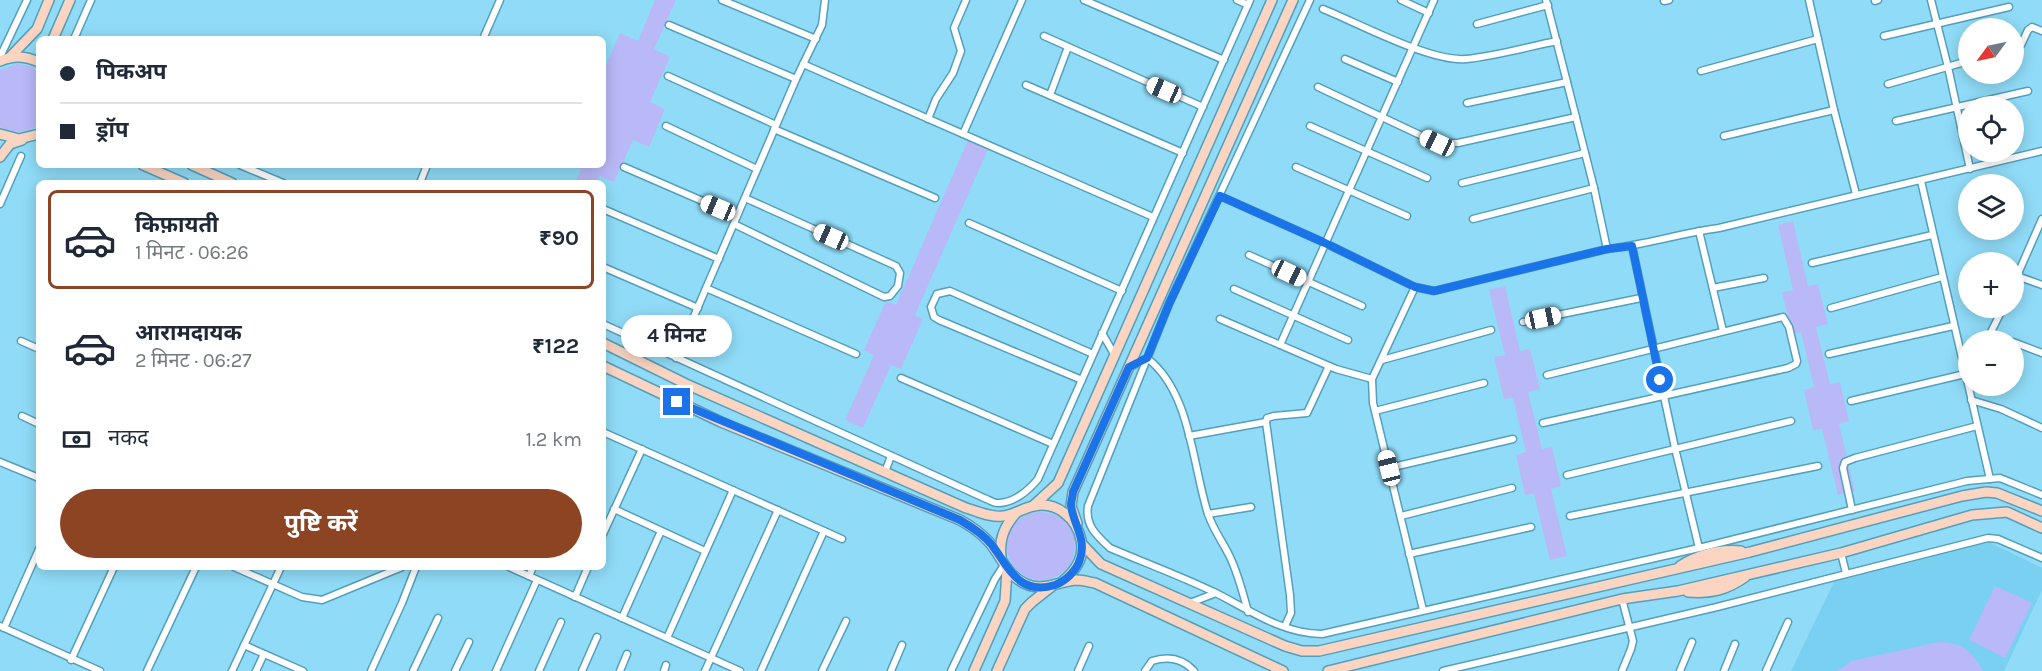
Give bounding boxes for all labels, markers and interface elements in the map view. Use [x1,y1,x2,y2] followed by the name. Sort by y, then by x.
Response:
[1958,18,2024,84] north arrow
[1958,18,2024,396] map controls
[96,59,167,85] text: पिकअप
[1144,74,1184,106] car
[1958,96,2024,162] button: locate
[96,117,129,143] text: ड्रॉप
[1417,127,1457,159] car
[1958,174,2024,240] button: layers
[698,193,738,223] car
[135,212,219,238] text: किफ़ायती
[63,213,117,267] icon: car
[811,221,851,253] car
[539,225,579,251] text: ₹90
[135,241,249,264] text: 1 मिनट · 06:26
[1958,252,2024,318] button: +
[1269,257,1309,289] car
[1524,305,1562,331] car
[622,315,732,357] callout: 4 मिनट
[135,320,242,346] text: आरामदायक
[63,321,117,375] icon: car
[647,324,706,347] text: 4 मिनट
[1958,330,2024,396] button: −
[532,333,579,359] text: ₹122
[135,349,252,372] text: 2 मिनट · 06:27
[1646,366,1673,393] route start
[663,388,690,415] route end
[60,423,93,456] icon: cash
[108,425,149,451] text: नकद
[526,428,582,451] text: 1.2 km
[1376,448,1402,488] car
[60,489,582,558] button: पुष्टि करें

